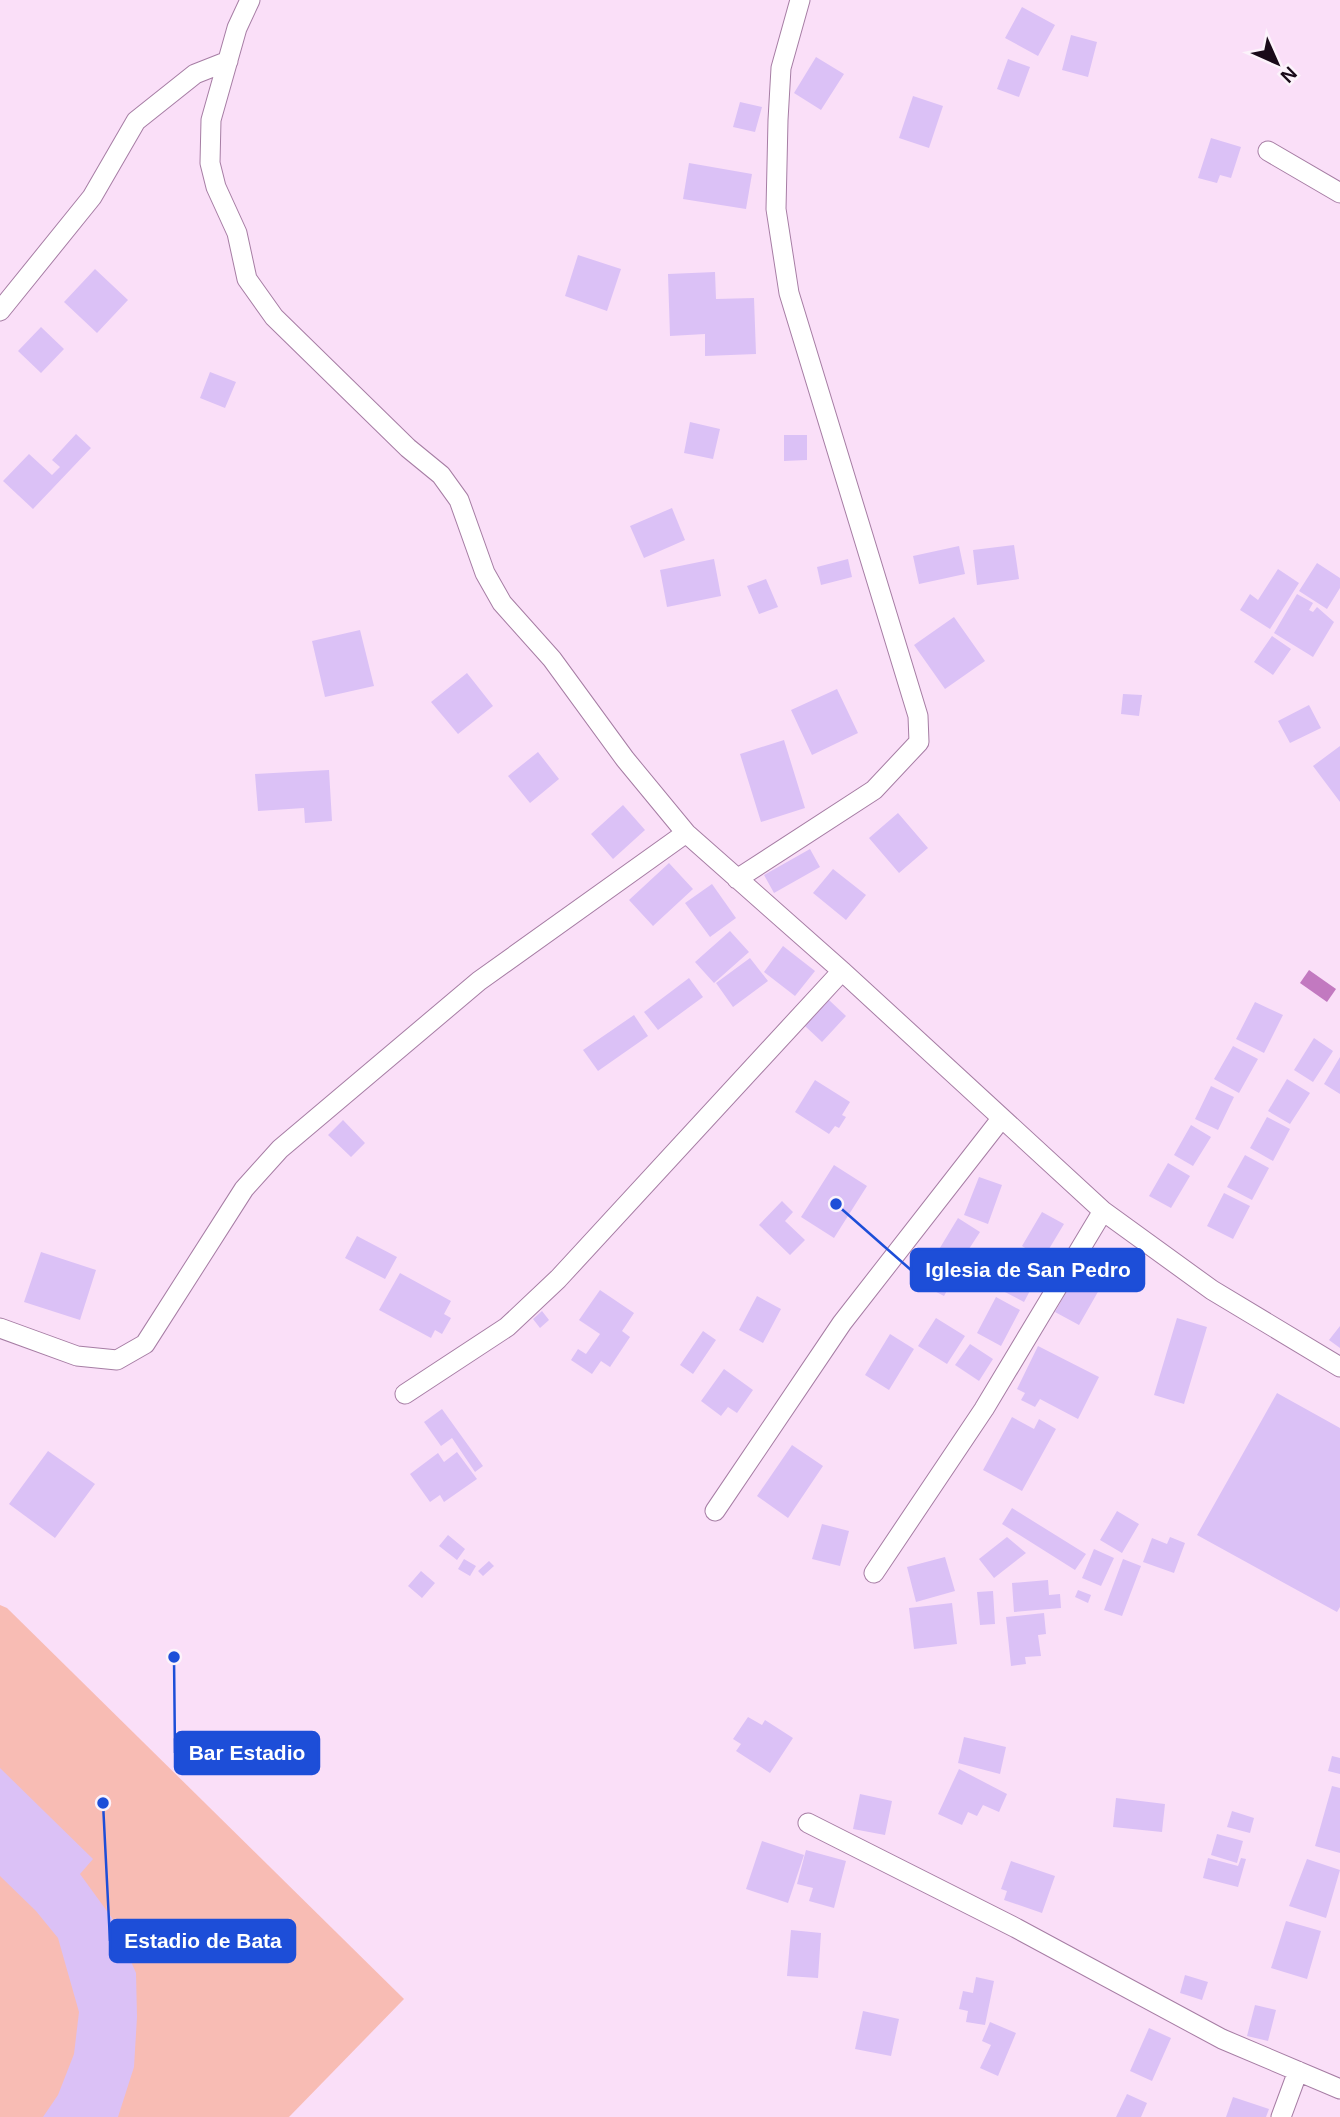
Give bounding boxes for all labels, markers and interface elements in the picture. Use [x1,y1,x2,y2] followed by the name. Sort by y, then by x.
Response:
[1242,28,1312,98] north arrow
[1276,62,1301,87] text: N
[911,1249,1144,1291] callout: Iglesia de San Pedro
[925,1258,1131,1281] text: Iglesia de San Pedro
[175,1732,319,1774] callout: Bar Estadio
[189,1741,305,1764] text: Bar Estadio
[110,1920,295,1962] callout: Estadio de Bata
[124,1929,282,1952] text: Estadio de Bata

